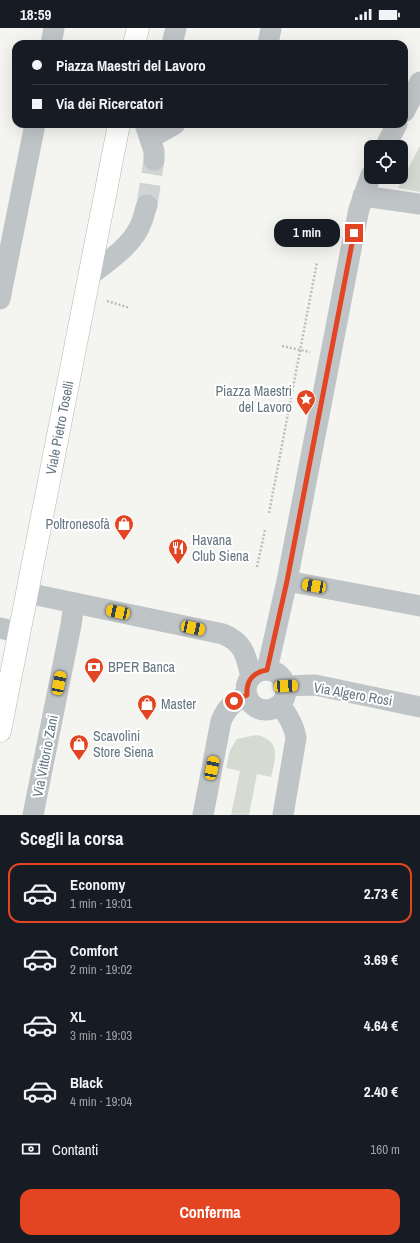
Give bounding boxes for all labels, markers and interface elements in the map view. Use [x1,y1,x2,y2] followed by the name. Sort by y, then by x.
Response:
[20,4,51,25] text: 18:59
[56,55,206,76] text: Piazza Maestri del Lavoro
[56,93,163,114] text: Via dei Ricercatori
[364,140,408,184] map controls
[364,140,408,184] button: locate
[274,219,340,247] callout: 1 min
[293,224,321,241] text: 1 min
[345,224,363,242] route end
[41,379,77,476] street label: Viale Pietro Toselli
[215,382,292,416] place label: Piazza Maestri del Lavoro
[295,388,317,416] place icon: Piazza Maestri del Lavoro
[113,513,135,541] shop icon: Poltronesofà
[46,515,111,533] place label: Poltronesofà
[192,531,249,565] place label: Havana Club Siena
[167,537,189,565] restaurant icon: Havana Club Siena
[301,578,327,594] car
[105,604,131,620] car
[180,620,206,636] car
[83,656,105,684] bank icon: BPER Banca
[108,658,176,676] place label: BPER Banca
[51,670,67,696] car
[312,678,394,710] street label: Via Algero Rosi
[274,679,298,693] car
[225,692,243,710] route start
[136,693,158,721] shop icon: Master
[161,695,196,713] place label: Master
[28,713,62,799] street label: Via Vittorio Zani
[93,727,154,761] place label: Scavolini Store Siena
[68,733,90,761] shop icon: Scavolini Store Siena
[204,755,220,781] car
[20,826,123,851] text: Scegli la corsa
[70,874,125,895] text: Economy
[22,875,58,911] icon: car
[364,883,398,904] text: 2.73 €
[70,895,132,912] text: 1 min · 19:01
[70,940,118,961] text: Comfort
[22,941,58,977] icon: car
[364,949,398,970] text: 3.69 €
[70,961,132,978] text: 2 min · 19:02
[70,1006,86,1027] text: XL
[22,1007,58,1043] icon: car
[364,1015,398,1036] text: 4.64 €
[70,1027,132,1044] text: 3 min · 19:03
[70,1072,103,1093] text: Black
[22,1073,58,1109] icon: car
[364,1081,398,1102] text: 2.40 €
[70,1093,132,1110] text: 4 min · 19:04
[20,1138,42,1160] icon: cash
[52,1139,99,1160] text: Contanti
[370,1141,400,1158] text: 160 m
[20,1189,400,1235] button: Conferma

